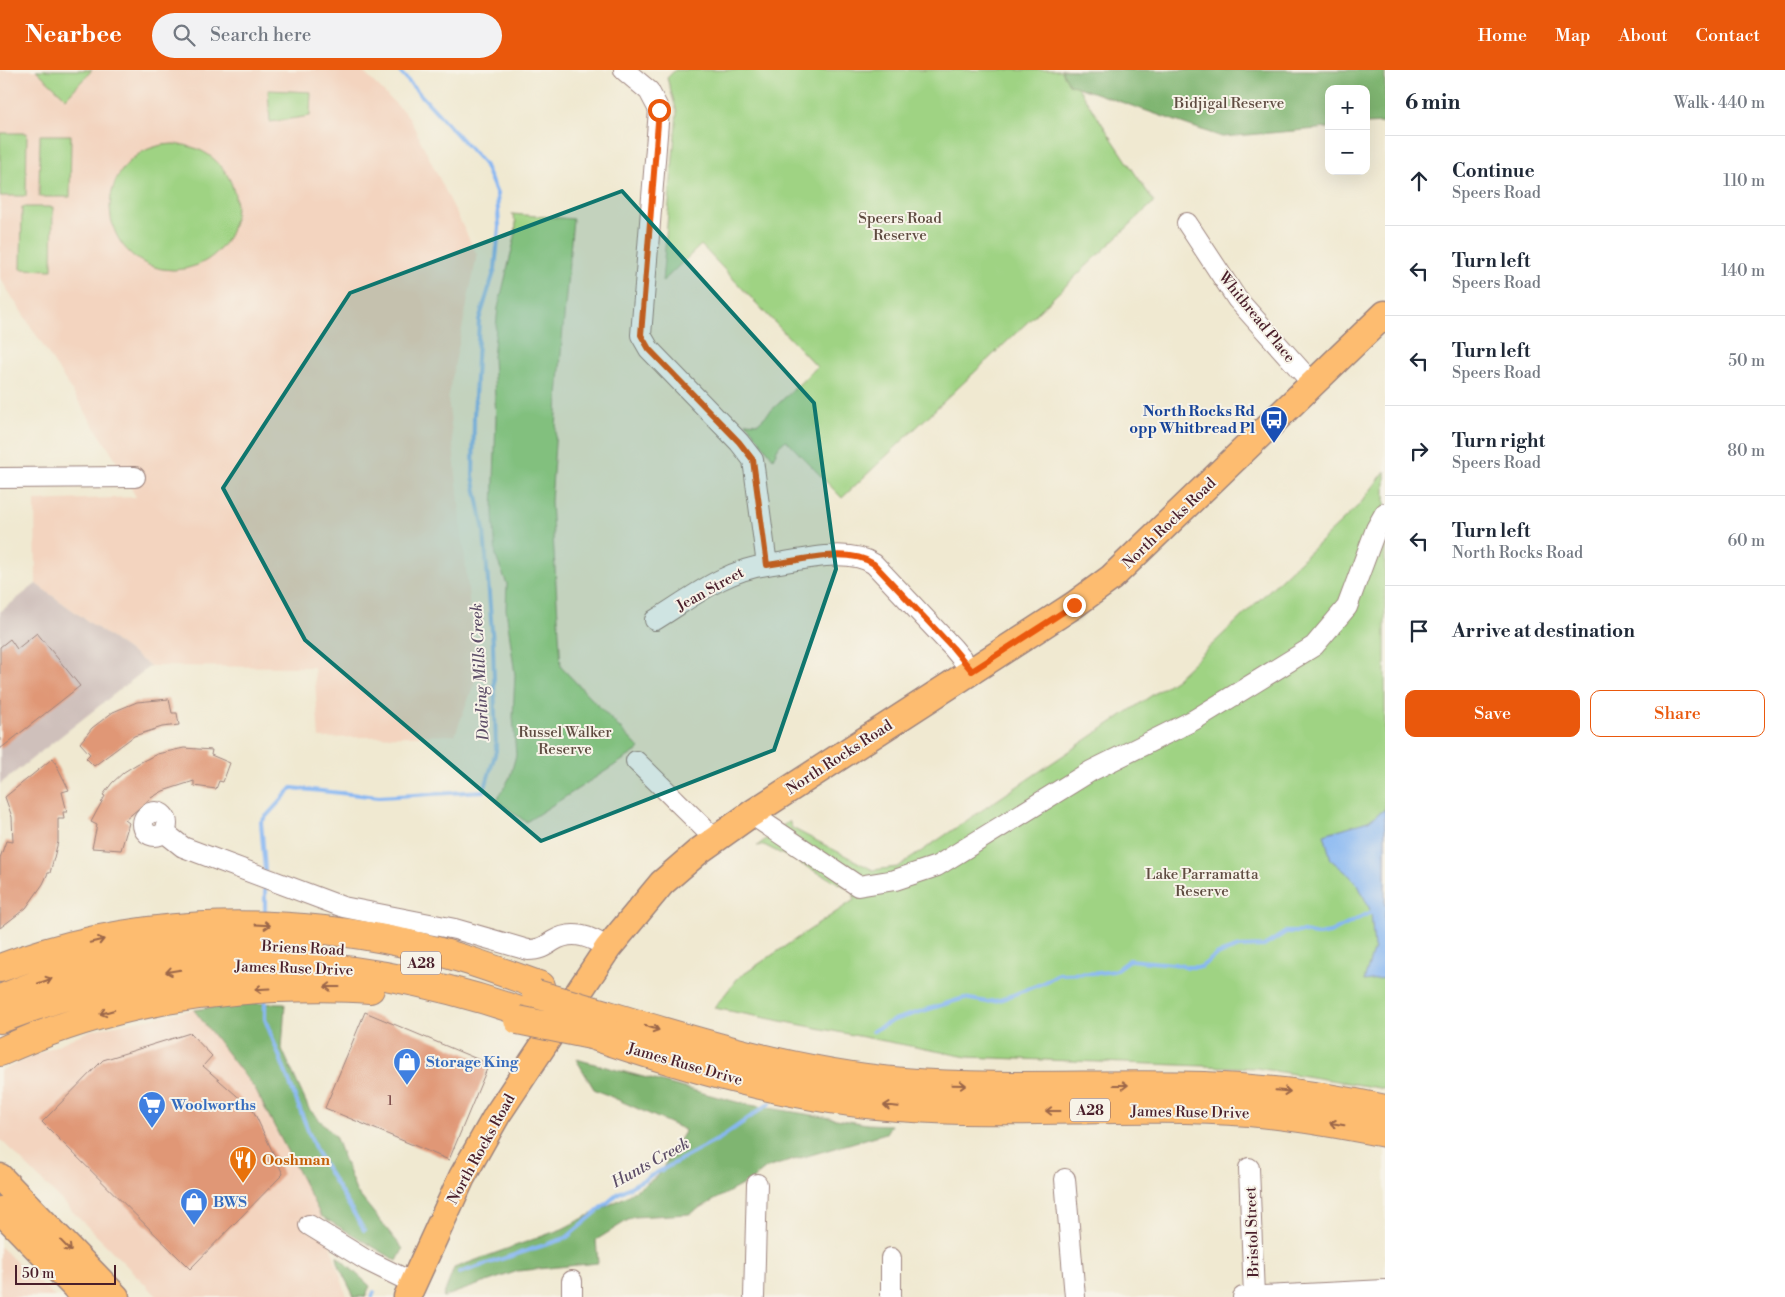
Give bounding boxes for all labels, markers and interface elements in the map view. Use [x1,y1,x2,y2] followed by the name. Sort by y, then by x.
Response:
[152,13,502,58] search box
[25,20,122,50] text: Nearbee
[170,21,198,49] icon: search
[210,23,311,47] text: Search here
[1478,24,1527,47] text: Home
[1555,24,1591,47] text: Map
[1619,24,1668,47] text: About
[1696,24,1760,47] text: Contact
[1325,85,1370,175] map controls
[1325,85,1370,130] button: +
[1405,90,1460,116] text: 6 min
[1674,93,1765,113] text: Walk · 440 m
[1173,94,1284,113] park label: Bidjigal Reserve
[648,99,671,122] route start
[1325,130,1370,175] button: −
[1452,159,1535,183] text: Continue
[1405,167,1433,195] icon: ahead
[1723,171,1765,191] text: 110 m
[1452,183,1541,203] text: Speers Road
[858,209,942,245] park label: Speers Road Reserve
[1452,249,1531,273] text: Turn left
[1405,257,1433,285] icon: left
[1721,261,1765,281] text: 140 m
[1213,267,1299,367] street label: Whitbread Place
[1452,273,1541,293] text: Speers Road
[1452,339,1531,363] text: Turn left
[1405,347,1433,375] icon: left
[1728,351,1765,371] text: 50 m
[1452,363,1541,383] text: Speers Road
[1129,402,1256,438] place label: North Rocks Rd opp Whitbread Pl
[1259,405,1289,444] bus stop icon: North Rocks Rd opp Whitbread Pl
[1452,429,1545,453] text: Turn right
[1405,437,1433,465] icon: right
[1727,441,1765,461] text: 80 m
[1452,453,1541,473] text: Speers Road
[1119,473,1221,573] street label: North Rocks Road
[1452,519,1531,543] text: Turn left
[1405,527,1433,555] icon: left
[1727,531,1765,551] text: 60 m
[1452,543,1583,563] text: North Rocks Road
[672,563,748,616] street label: Jean Street
[1063,594,1086,617] route end
[466,603,494,742] water label: Darling Mills Creek
[1405,617,1433,645] icon: arrive
[1452,619,1635,643] text: Arrive at destination
[1405,690,1580,737] button: Save
[1590,690,1765,737] button: Share
[783,716,896,799] street label: North Rocks Road
[518,723,612,759] park label: Russel Walker Reserve
[1146,865,1259,901] park label: Lake Parramatta Reserve
[255,921,271,930] one-way arrow
[89,936,105,945] one-way arrow
[260,937,346,960] street label: Briens Road
[401,951,441,974] road number: A28
[233,957,354,980] street label: James Ruse Drive
[166,966,182,976] one-way arrow
[37,976,53,986] one-way arrow
[325,982,341,992] one-way arrow
[255,985,271,994] one-way arrow
[100,1007,116,1017] one-way arrow
[644,1024,660,1034] one-way arrow
[624,1039,745,1090] street label: James Ruse Drive
[392,1047,422,1086] shop icon: Storage King
[426,1053,519,1072] place label: Storage King
[950,1080,966,1089] one-way arrow
[1112,1080,1129,1090] one-way arrow
[1275,1087,1291,1096] one-way arrow
[137,1090,167,1129] supermarket icon: Woolworths
[443,1090,520,1208] street label: North Rocks Road
[387,1094,393,1109] house number: 1
[170,1096,256,1115] place label: Woolworths
[1070,1098,1110,1122] road number: A28
[883,1101,899,1111] one-way arrow
[1129,1102,1249,1123] street label: James Ruse Drive
[1045,1106,1062,1116] one-way arrow
[1329,1118,1345,1128] one-way arrow
[607,1133,693,1193] water label: Hunts Creek
[228,1145,258,1184] restaurant icon: Ooshman
[262,1151,331,1170] place label: Ooshman
[1241,1186,1264,1279] street label: Bristol Street
[179,1187,209,1226] shop icon: BWS
[213,1193,247,1212] place label: BWS
[60,1239,72,1252] one-way arrow
[15,1262,116,1285] scale bar
[22,1265,54,1283] text: 50 m

